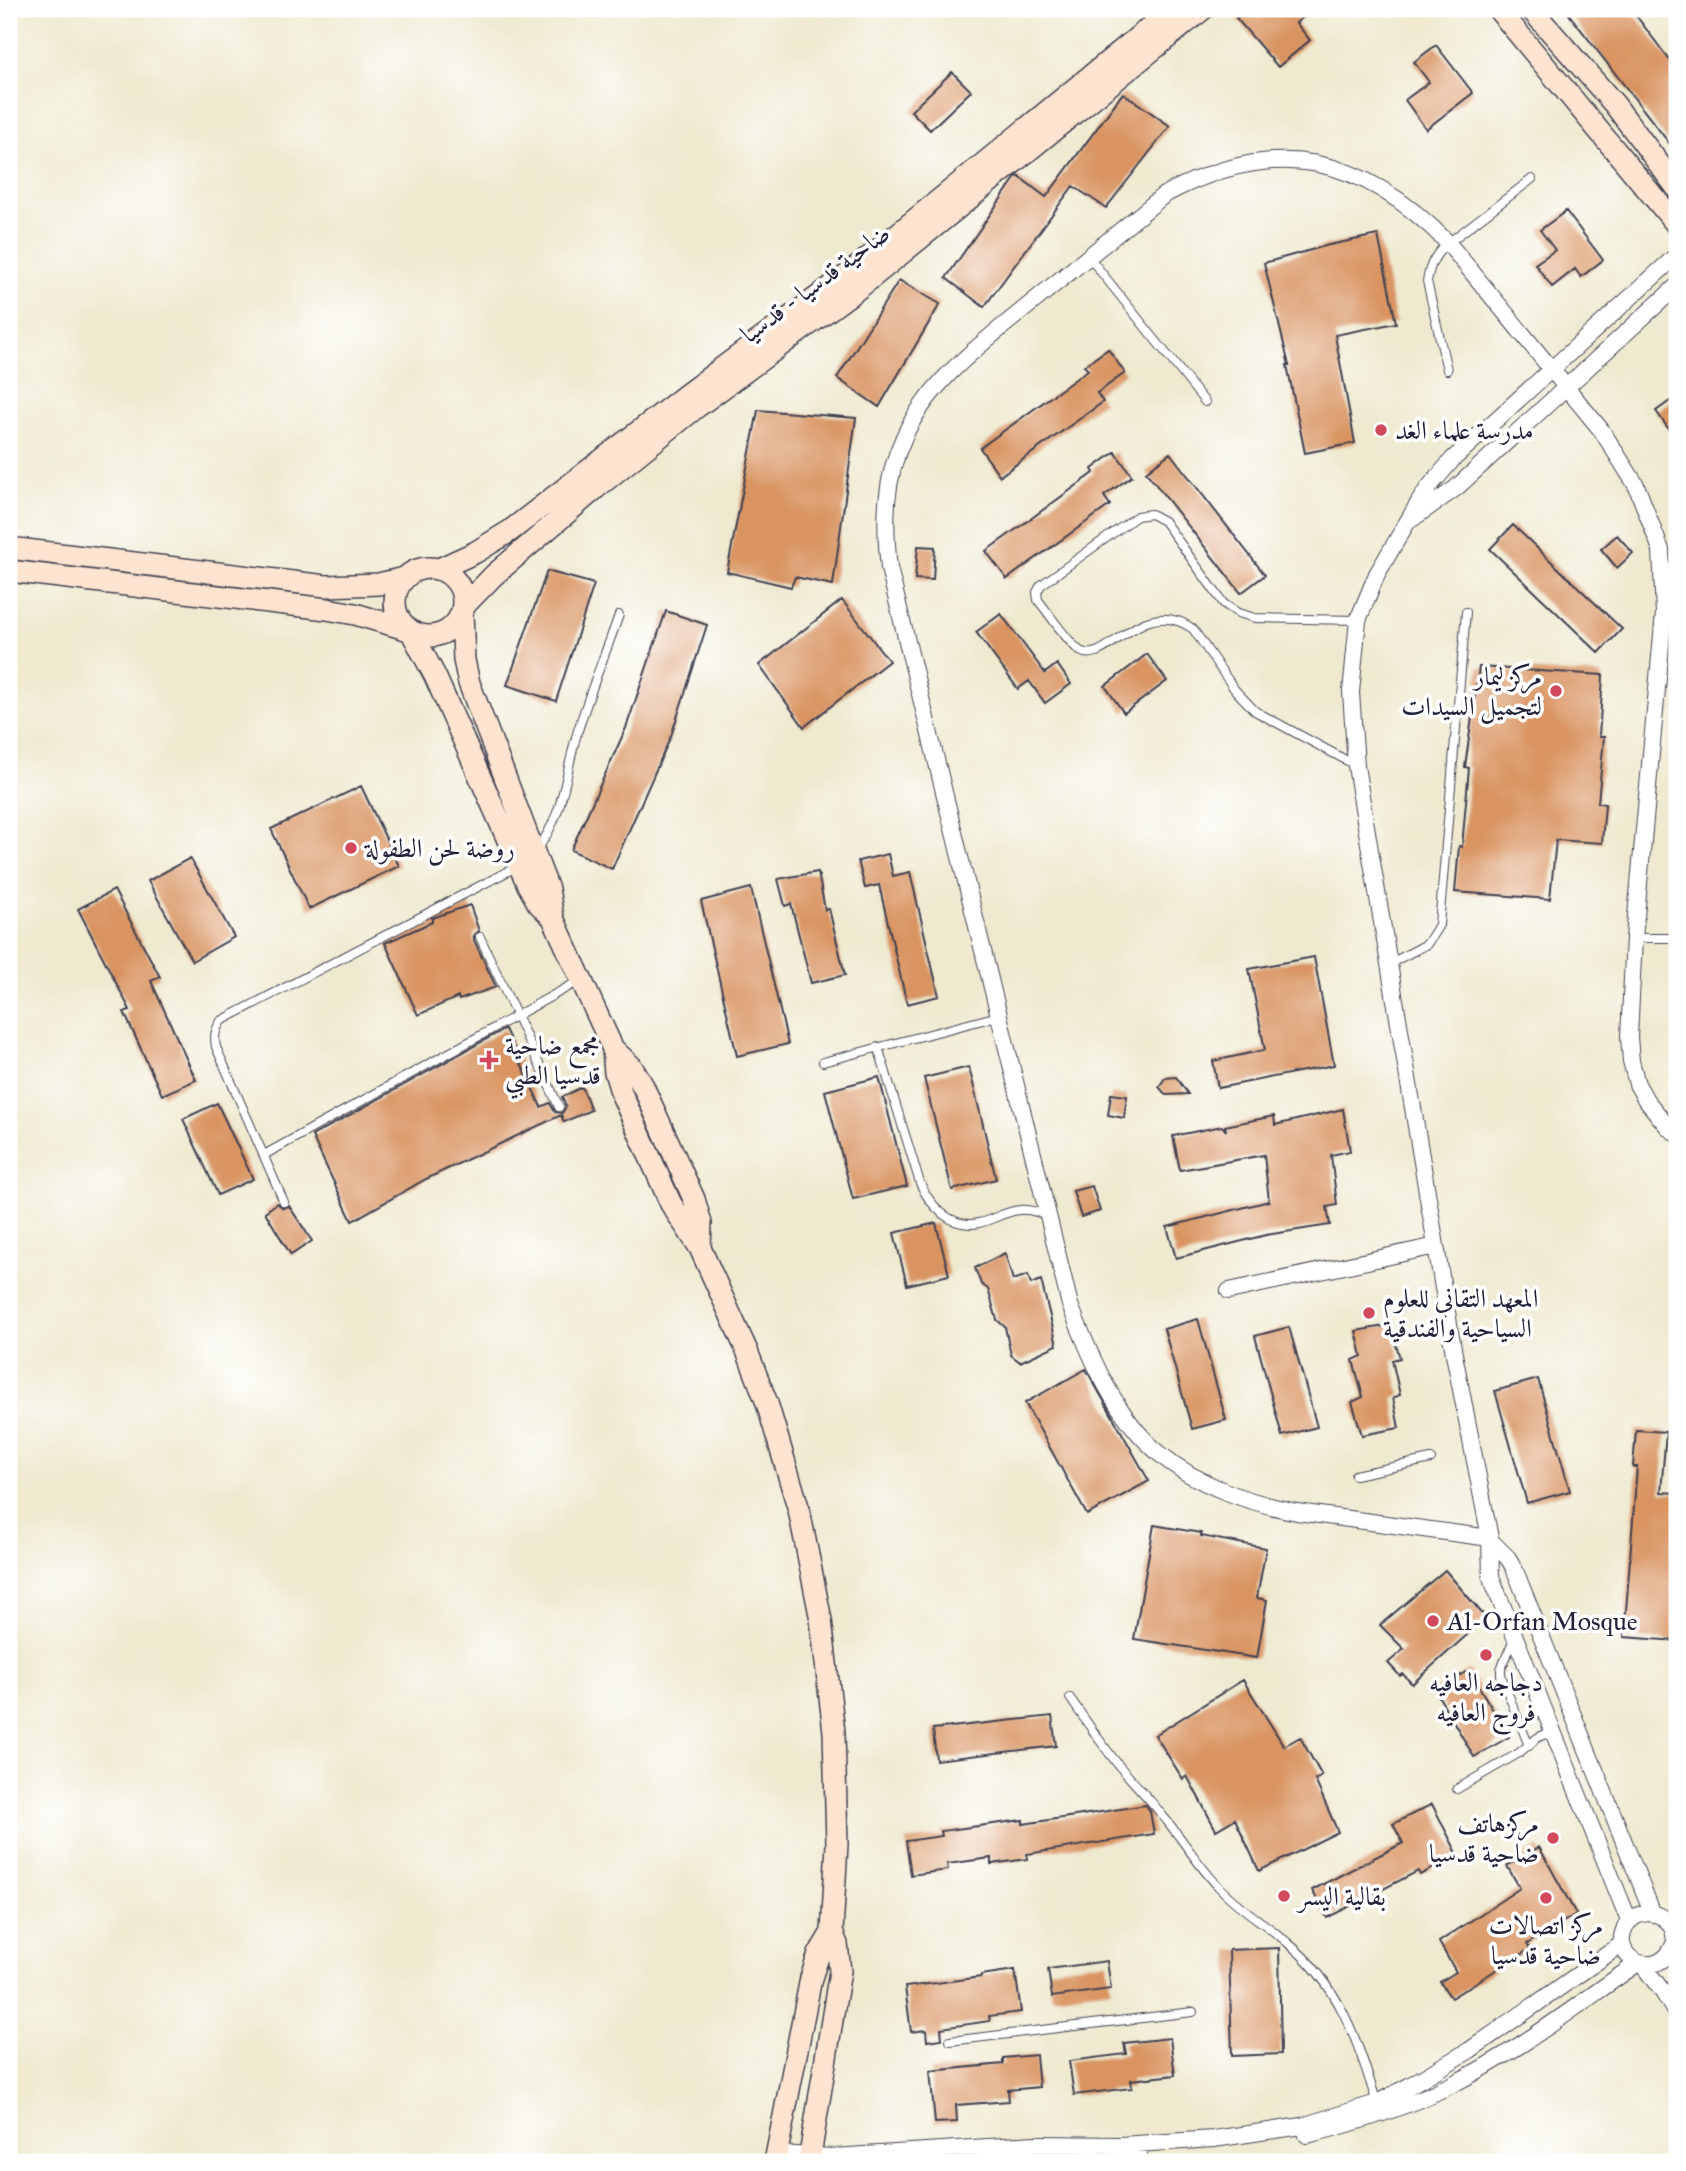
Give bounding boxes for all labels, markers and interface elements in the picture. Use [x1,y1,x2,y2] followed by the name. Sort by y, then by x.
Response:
[734,216,896,350] street label: ضاحية قدسيا - قدسيا
[1395,414,1534,446] place label: مدرسة علماء الغد
[1373,422,1389,438] marker: مدرسة علماء الغد
[1401,660,1542,724] place label: مركز ليمار لتجميل السيدات
[1548,683,1564,699] marker: مركز ليمار لتجميل السيدات
[363,832,515,866] place label: روضة لحن الطفولة
[343,840,359,856] marker: روضة لحن الطفولة
[505,1029,601,1099] place label: مجمع ضاحية قدسيا الطبي
[479,1050,499,1070] marker: مجمع ضاحية قدسيا الطبي
[1383,1282,1538,1344] place label: المعهد التقاني للعلوم السياحية والفندقية
[1361,1305,1377,1321] marker: المعهد التقاني للعلوم السياحية والفندقية
[1446,1605,1638,1637] place label: Al-Orfan Mosque
[1425,1613,1441,1629] marker: Al-Orfan Mosque
[1478,1647,1494,1663] marker: دجاجه العافيه فروج العافيه
[1429,1666,1543,1736] place label: دجاجه العافيه فروج العافيه
[1429,1807,1539,1869] place label: مركزهاتف ضاحية قدسيا
[1545,1830,1561,1846] marker: مركزهاتف ضاحية قدسيا
[1295,1880,1386,1913] place label: بقالية اليسر
[1276,1888,1292,1904] marker: بقالية اليسر
[1538,1890,1554,1906] marker: مركز اتصالات ضاحية قدسيا
[1489,1909,1603,1971] place label: مركز اتصالات ضاحية قدسيا

